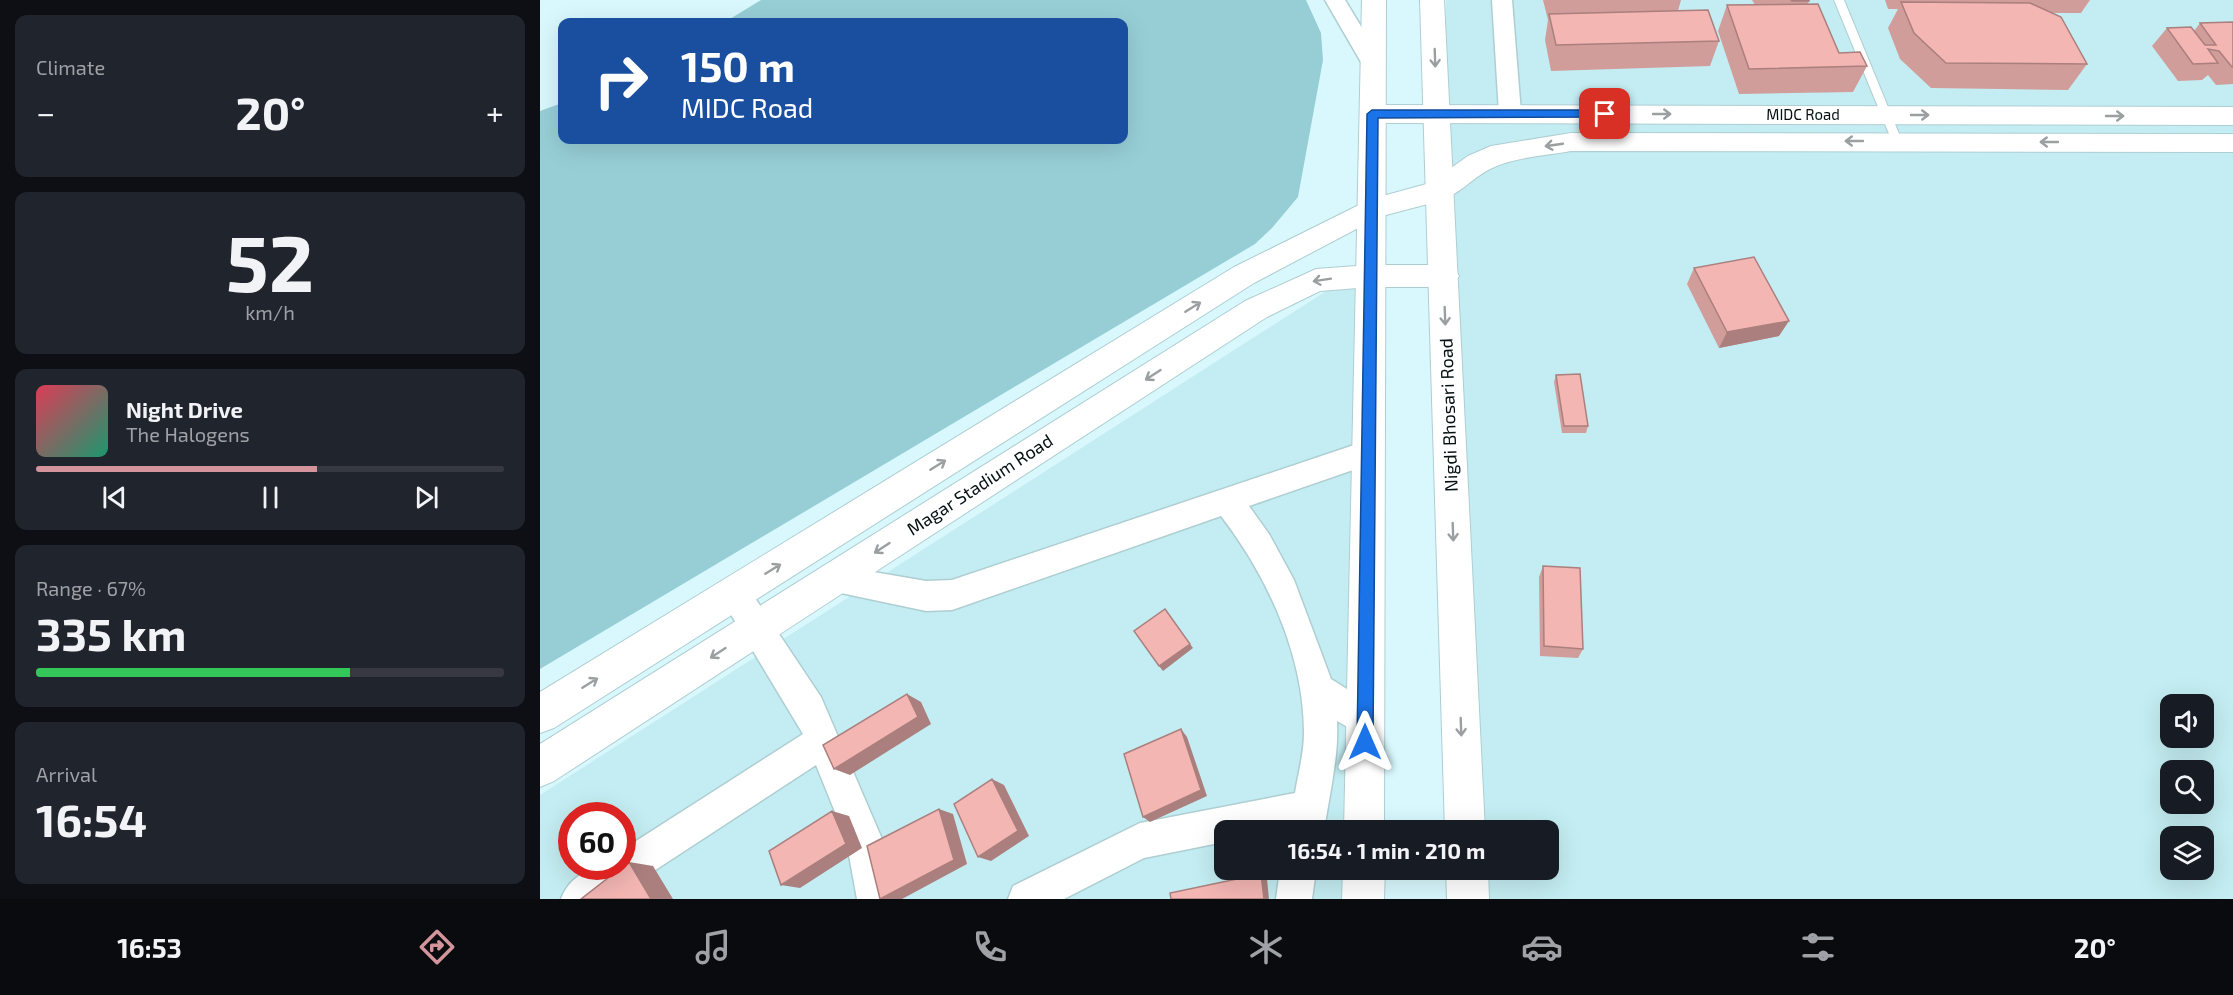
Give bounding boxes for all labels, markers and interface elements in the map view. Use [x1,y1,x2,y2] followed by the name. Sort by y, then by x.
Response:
[681,40,795,90] text: 150 m
[582,42,660,120] icon: right
[1429,48,1440,68] one-way arrow
[36,55,105,79] text: Climate
[236,85,306,139] text: 20°
[1579,88,1630,139] pin
[681,91,813,123] text: MIDC Road
[36,92,55,132] text: −
[486,92,504,132] text: +
[1588,97,1621,130] icon: arrive
[1766,105,1840,123] street label: MIDC Road
[1652,108,1672,120] one-way arrow
[1910,109,1930,121] one-way arrow
[2105,110,2125,122] one-way arrow
[1844,135,1864,147] one-way arrow
[2039,136,2059,148] one-way arrow
[1544,139,1564,150] one-way arrow
[226,214,314,308] text: 52
[1313,275,1333,286] one-way arrow
[245,300,295,324] text: km/h
[1184,300,1201,312] one-way arrow
[1440,306,1451,326] one-way arrow
[1434,338,1462,492] street label: Nigdi Bhosari Road
[1145,369,1162,381] one-way arrow
[126,396,243,422] text: Night Drive
[126,422,250,446] text: The Halogens
[902,429,1056,540] street label: Magar Stadium Road
[929,459,946,471] one-way arrow
[98,481,131,514] icon: previous
[254,481,287,514] icon: pause
[410,481,443,514] icon: next
[1448,522,1459,542] one-way arrow
[874,541,891,554] one-way arrow
[764,562,781,574] one-way arrow
[36,576,146,600] text: Range · 67%
[36,606,186,660] text: 335 km
[710,647,727,659] one-way arrow
[581,677,598,689] one-way arrow
[2160,694,2214,880] map controls
[2160,694,2214,748] button: sound
[1333,710,1397,774] position arrow
[1455,716,1467,736] one-way arrow
[2160,760,2214,814] button: search
[36,762,97,786] text: Arrival
[36,792,147,846] text: 16:54
[558,802,636,880] speed limit sign: 60
[2160,826,2214,880] button: layers
[1288,837,1485,863] text: 16:54 · 1 min · 210 m
[416,926,458,968] icon: directions
[692,926,734,968] icon: music
[969,926,1011,968] icon: phone
[1245,926,1287,968] icon: climate
[1521,926,1563,968] icon: car
[1797,926,1839,968] icon: filters
[117,931,182,963] text: 16:53
[2074,931,2116,963] text: 20°

